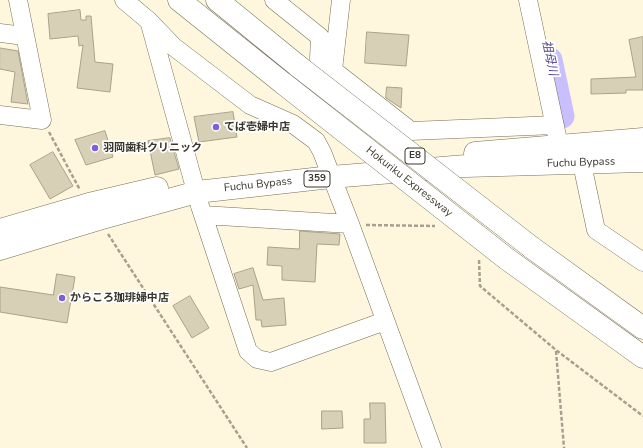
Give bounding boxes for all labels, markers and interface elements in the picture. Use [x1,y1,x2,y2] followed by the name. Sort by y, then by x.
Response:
[538,39,560,77] water label: 祖母川
[224,120,290,134] place label: てば壱婦中店
[211,122,221,132] marker: てば壱婦中店
[103,141,202,155] place label: 羽岡歯科クリニック
[90,143,100,153] marker: 羽岡歯科クリニック
[363,144,455,220] street label: Hokuriku Expressway
[405,148,425,164] road number: E8
[547,155,615,171] street label: Fuchu Bypass
[304,171,330,187] road number: 359
[223,175,293,195] street label: Fuchu Bypass
[70,291,169,305] place label: からころ珈琲婦中店
[57,293,67,303] marker: からころ珈琲婦中店

